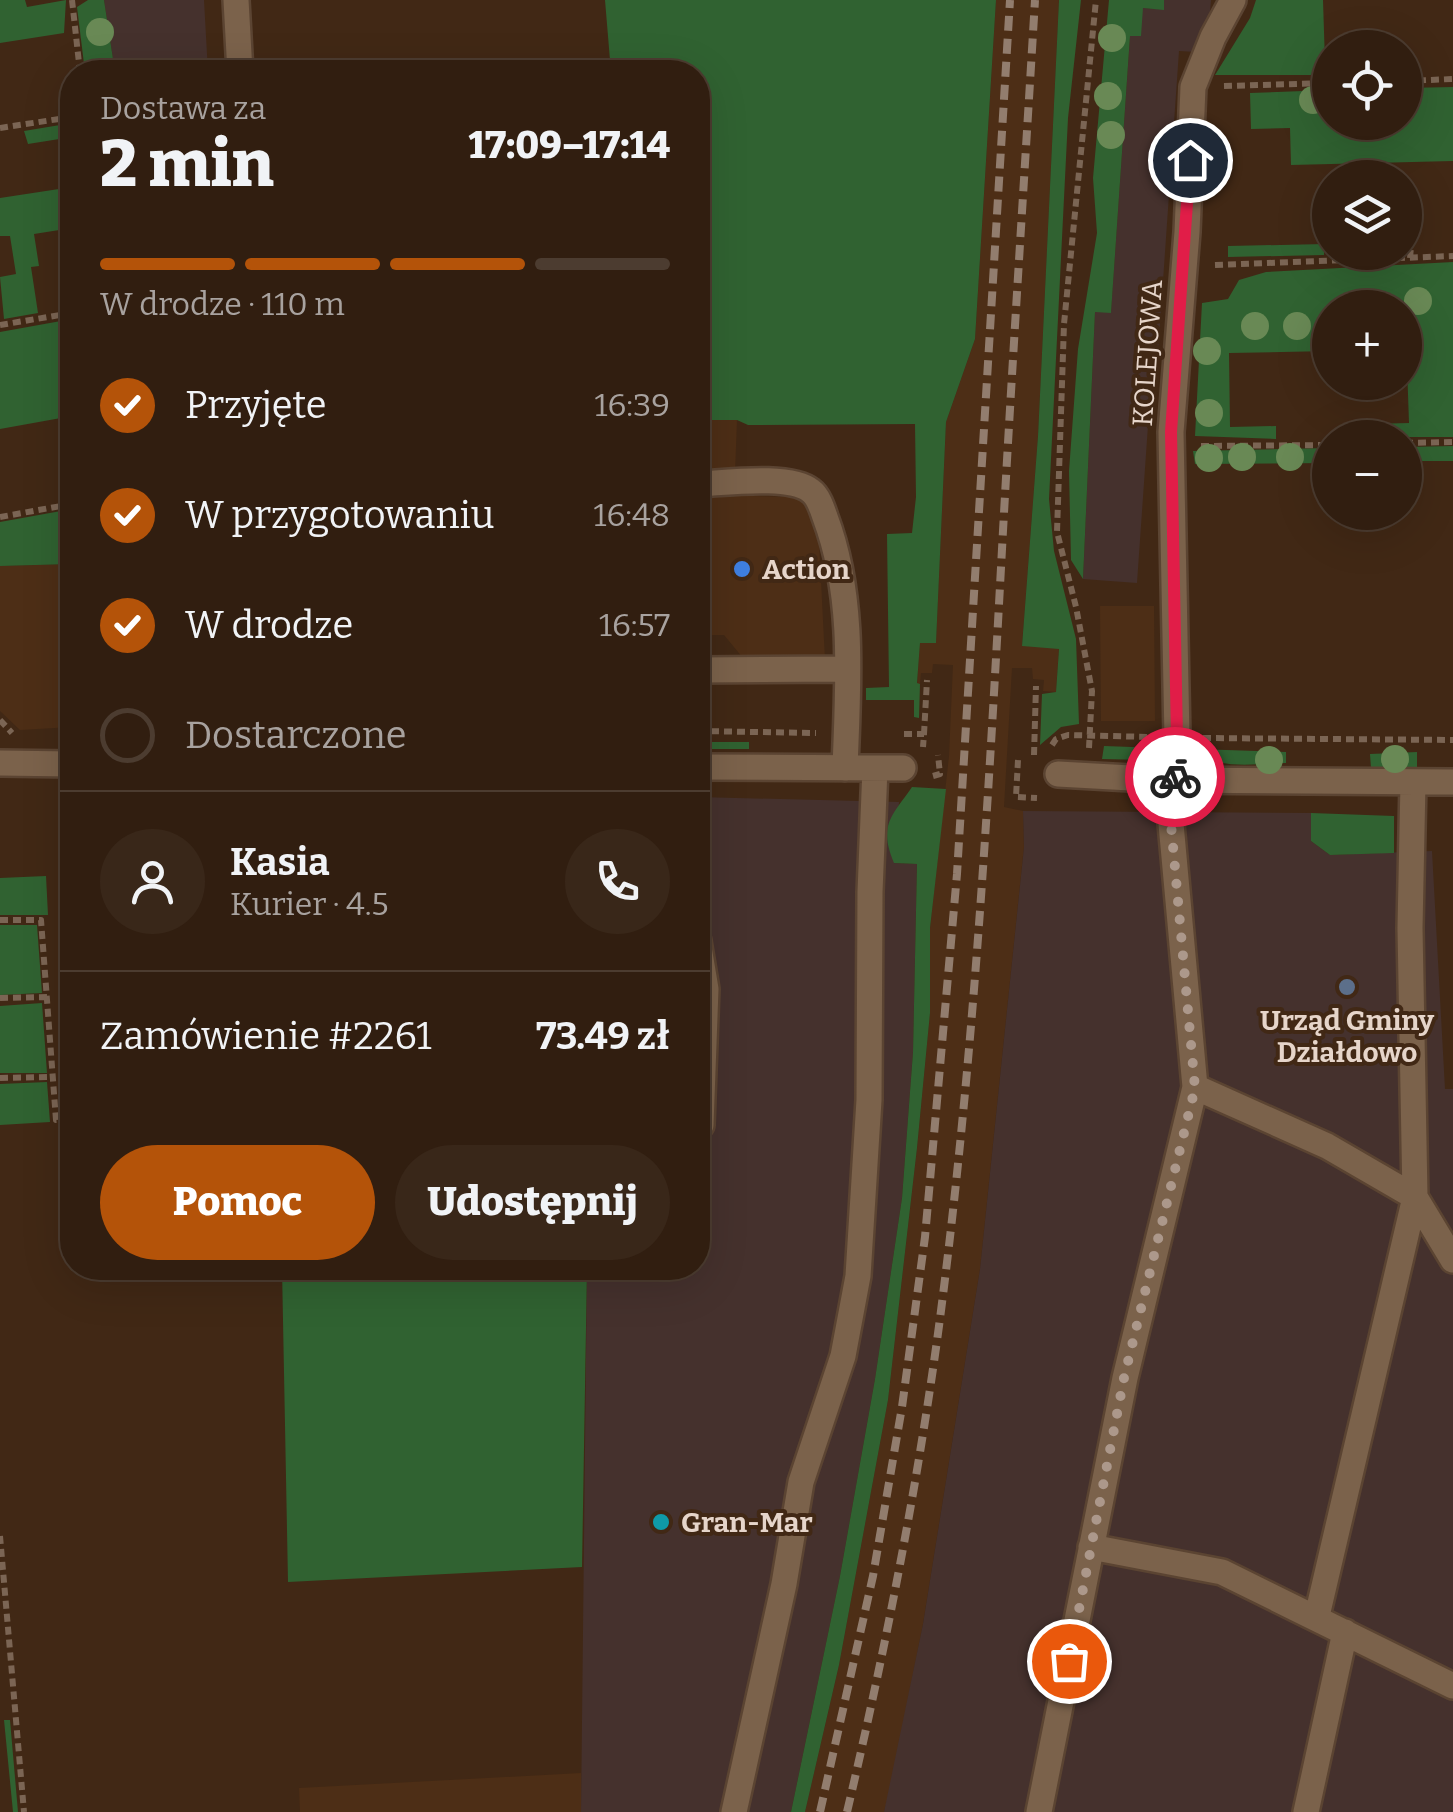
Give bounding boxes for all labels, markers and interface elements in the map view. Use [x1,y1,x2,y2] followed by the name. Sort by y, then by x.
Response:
[1312,30,1422,530] map controls
[1312,30,1422,140] button: locate
[100,89,266,127] text: Dostawa za
[1148,118,1233,203] pin
[468,122,670,168] text: 17:09–17:14
[100,125,274,203] text: 2 min
[1163,133,1218,188] icon: home
[1312,160,1422,270] button: layers
[1126,279,1169,427] street label: KOLEJOWA
[100,285,345,323] text: W drodze · 110 m
[1312,290,1422,400] button: +
[100,378,155,433] icon: check
[185,382,327,428] text: Przyjęte
[594,386,670,424] text: 16:39
[1312,420,1422,530] button: −
[100,488,155,543] icon: check
[185,492,494,538] text: W przygotowaniu
[594,496,670,534] text: 16:48
[762,553,850,586] place label: Action
[731,558,753,580] marker: Action
[100,598,155,653] icon: check
[185,602,353,648] text: W drodze
[599,606,670,644] text: 16:57
[185,712,407,758] text: Dostarczone
[1125,727,1225,827] courier
[1148,750,1203,805] icon: bike
[100,829,205,934] button: person
[565,829,670,934] button: phone
[230,839,329,885] text: Kasia
[230,885,389,923] text: Kurier · 4.5
[1336,976,1358,998] marker: Urząd Gminy Działdowo
[1260,1004,1434,1069] place label: Urząd Gminy Działdowo
[100,1013,432,1059] text: Zamówienie #2261
[536,1013,670,1059] text: 73.49 zł
[100,1145,375,1260] button: Pomoc
[395,1145,670,1260] button: Udostępnij
[681,1506,813,1539] place label: Gran-Mar
[650,1511,672,1533] marker: Gran-Mar
[1027,1619,1112,1704] pin
[1042,1634,1097,1689] icon: bag

